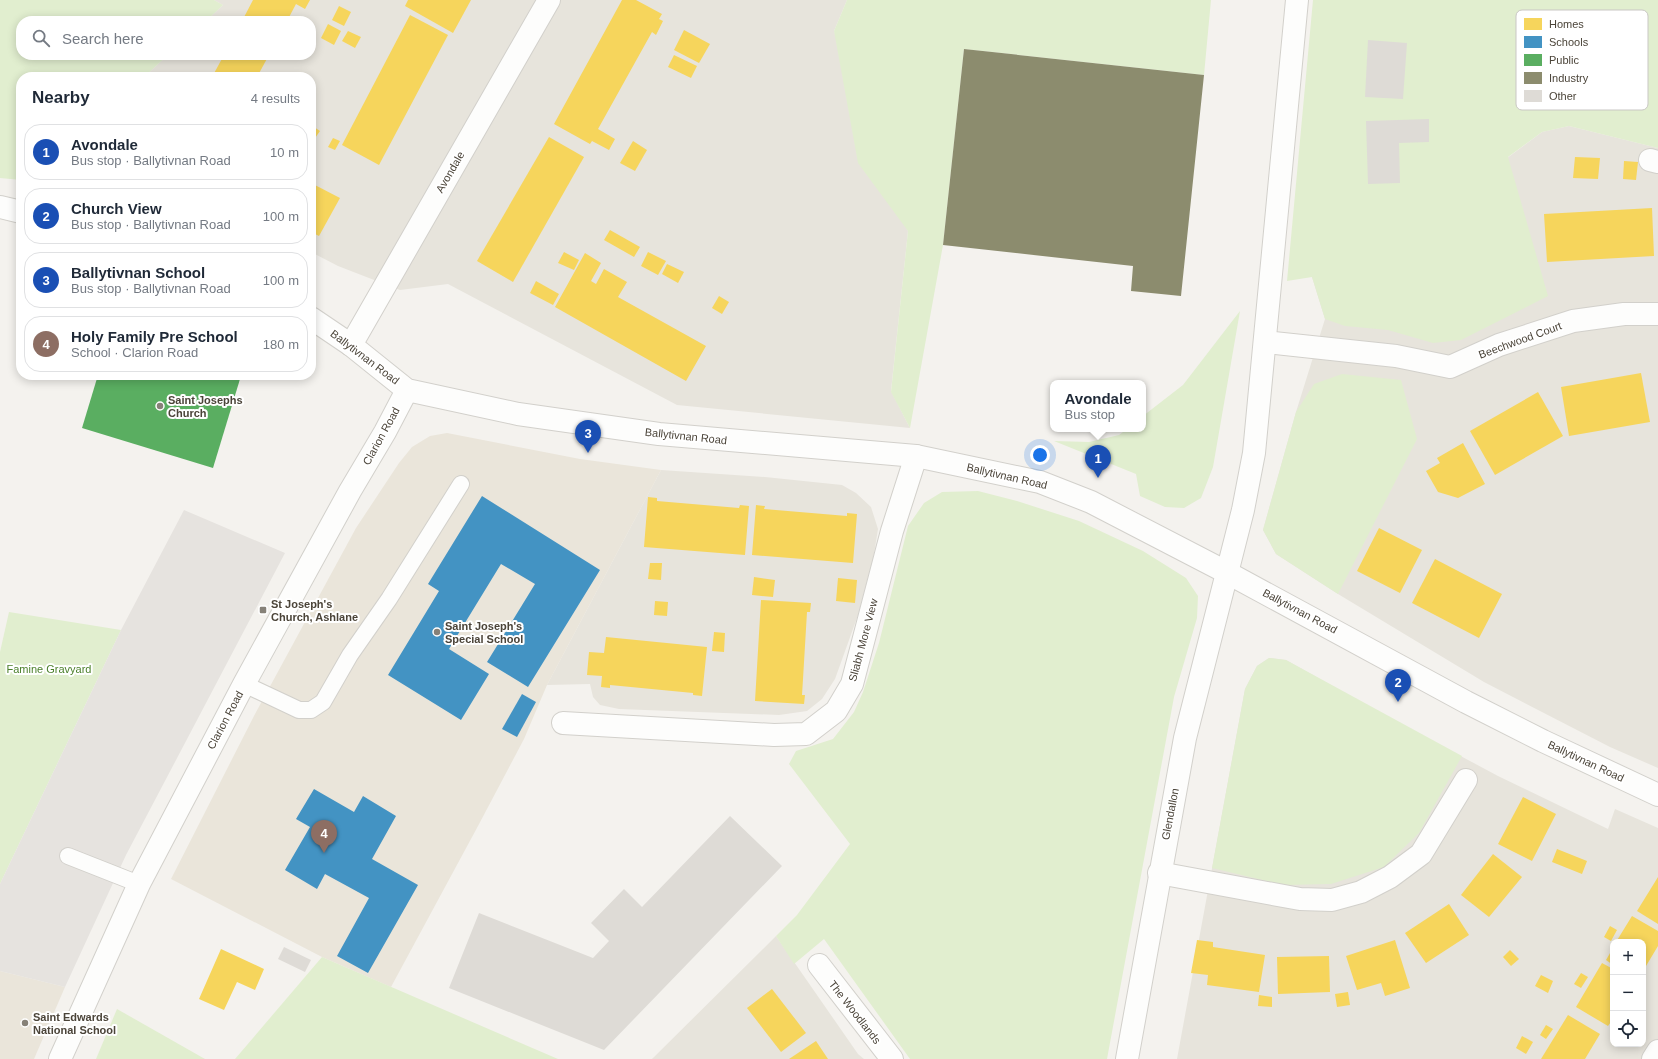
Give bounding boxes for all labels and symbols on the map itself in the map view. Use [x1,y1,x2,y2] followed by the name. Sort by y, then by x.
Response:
[1516,10,1648,110] legend
[1549,18,1584,30] text: Homes
[1549,36,1589,48] text: Schools
[1549,54,1579,66] text: Public
[1549,72,1589,84] text: Industry
[1549,90,1577,102] text: Other
[433,149,467,195] street label: Avondale
[1477,319,1563,361] street label: Beechwood Court
[328,327,402,387] street label: Ballytivnan Road
[168,394,243,419] place label: Saint Josephs Church
[155,401,165,411] marker: Saint Josephs Church
[360,405,402,467] street label: Clarion Road
[575,420,601,453] pin: 3
[644,426,728,446] street label: Ballytivnan Road
[1030,445,1050,465] your location
[1085,445,1111,478] pin: 1
[965,461,1049,491] street label: Ballytivnan Road
[1261,586,1339,636] street label: Ballytivnan Road
[846,597,880,683] street label: Sliabh More View
[271,598,358,623] place label: St Joseph's Church, Ashlane
[258,605,268,615] marker: St Joseph's Church, Ashlane
[445,620,523,645] place label: Saint Joseph's Special School
[432,627,442,637] marker: Saint Joseph's Special School
[7,663,91,675] park label: Famine Gravyard
[1385,669,1411,702] pin: 2
[205,689,245,751] street label: Clarion Road
[1546,738,1626,784] street label: Ballytivnan Road
[1159,787,1181,841] street label: Glendallon
[311,820,337,853] pin: 4
[827,978,884,1046] street label: The Woodlands
[33,1011,116,1036] place label: Saint Edwards National School
[20,1018,30,1028] marker: Saint Edwards National School

